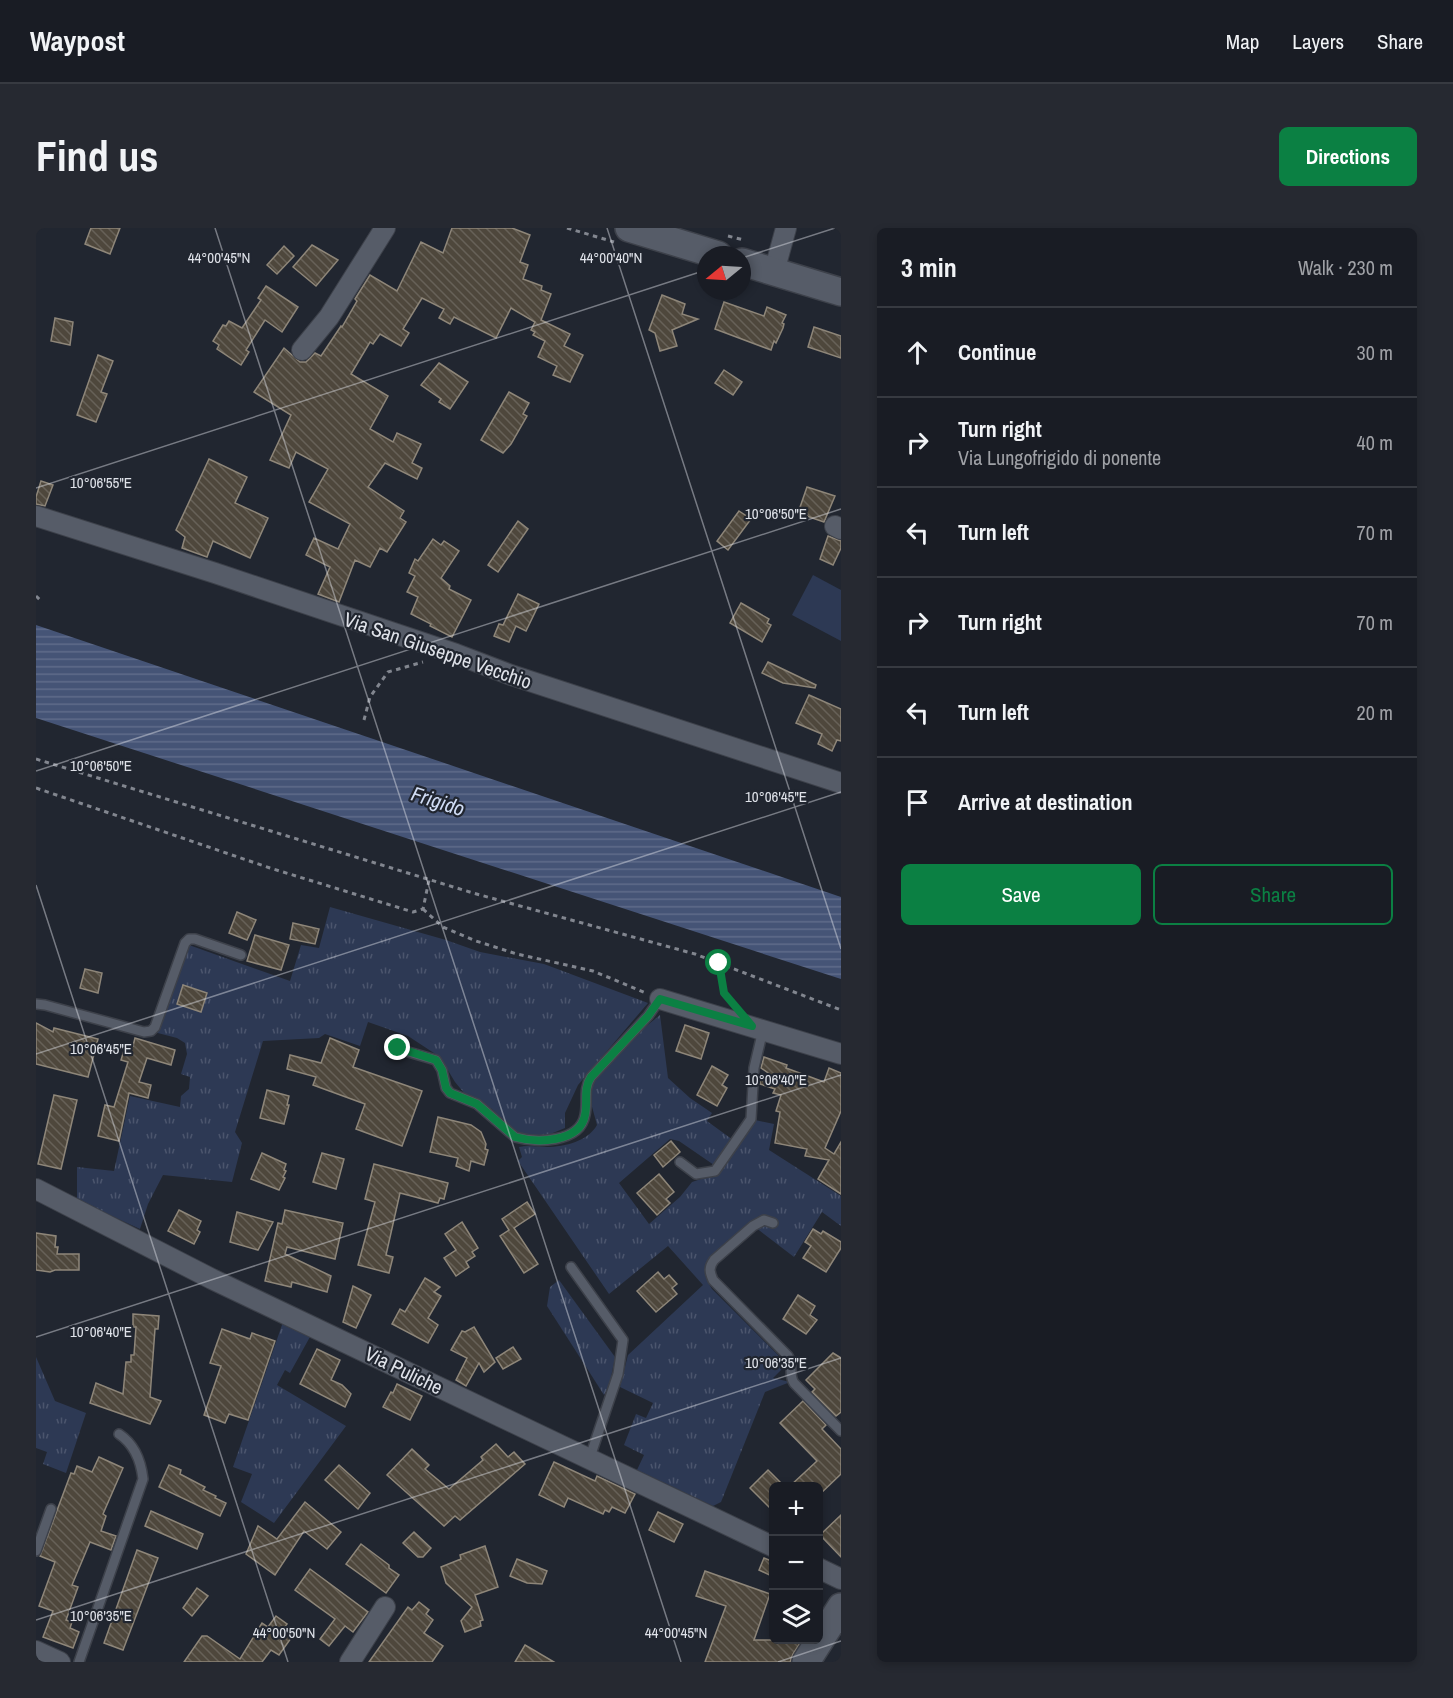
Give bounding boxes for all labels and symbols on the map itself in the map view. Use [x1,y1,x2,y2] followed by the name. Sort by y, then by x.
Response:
[697,246,751,300] north arrow
[188,247,250,268] text: 44°00'45"N
[580,247,642,268] text: 44°00'40"N
[70,472,132,493] text: 10°06'55"E
[745,503,807,524] text: 10°06'50"E
[341,605,535,695] street label: Via San Giuseppe Vecchio
[70,755,132,776] text: 10°06'50"E
[408,779,468,823] water label: Frigido
[745,786,807,807] text: 10°06'45"E
[705,949,731,975] route start
[384,1034,410,1060] route end
[70,1038,132,1059] text: 10°06'45"E
[745,1069,807,1090] text: 10°06'40"E
[70,1321,132,1342] text: 10°06'40"E
[361,1340,447,1400] street label: Via Puliche
[745,1352,807,1373] text: 10°06'35"E
[70,1605,132,1626] text: 10°06'35"E
[253,1622,315,1643] text: 44°00'50"N
[645,1622,707,1643] text: 44°00'45"N

